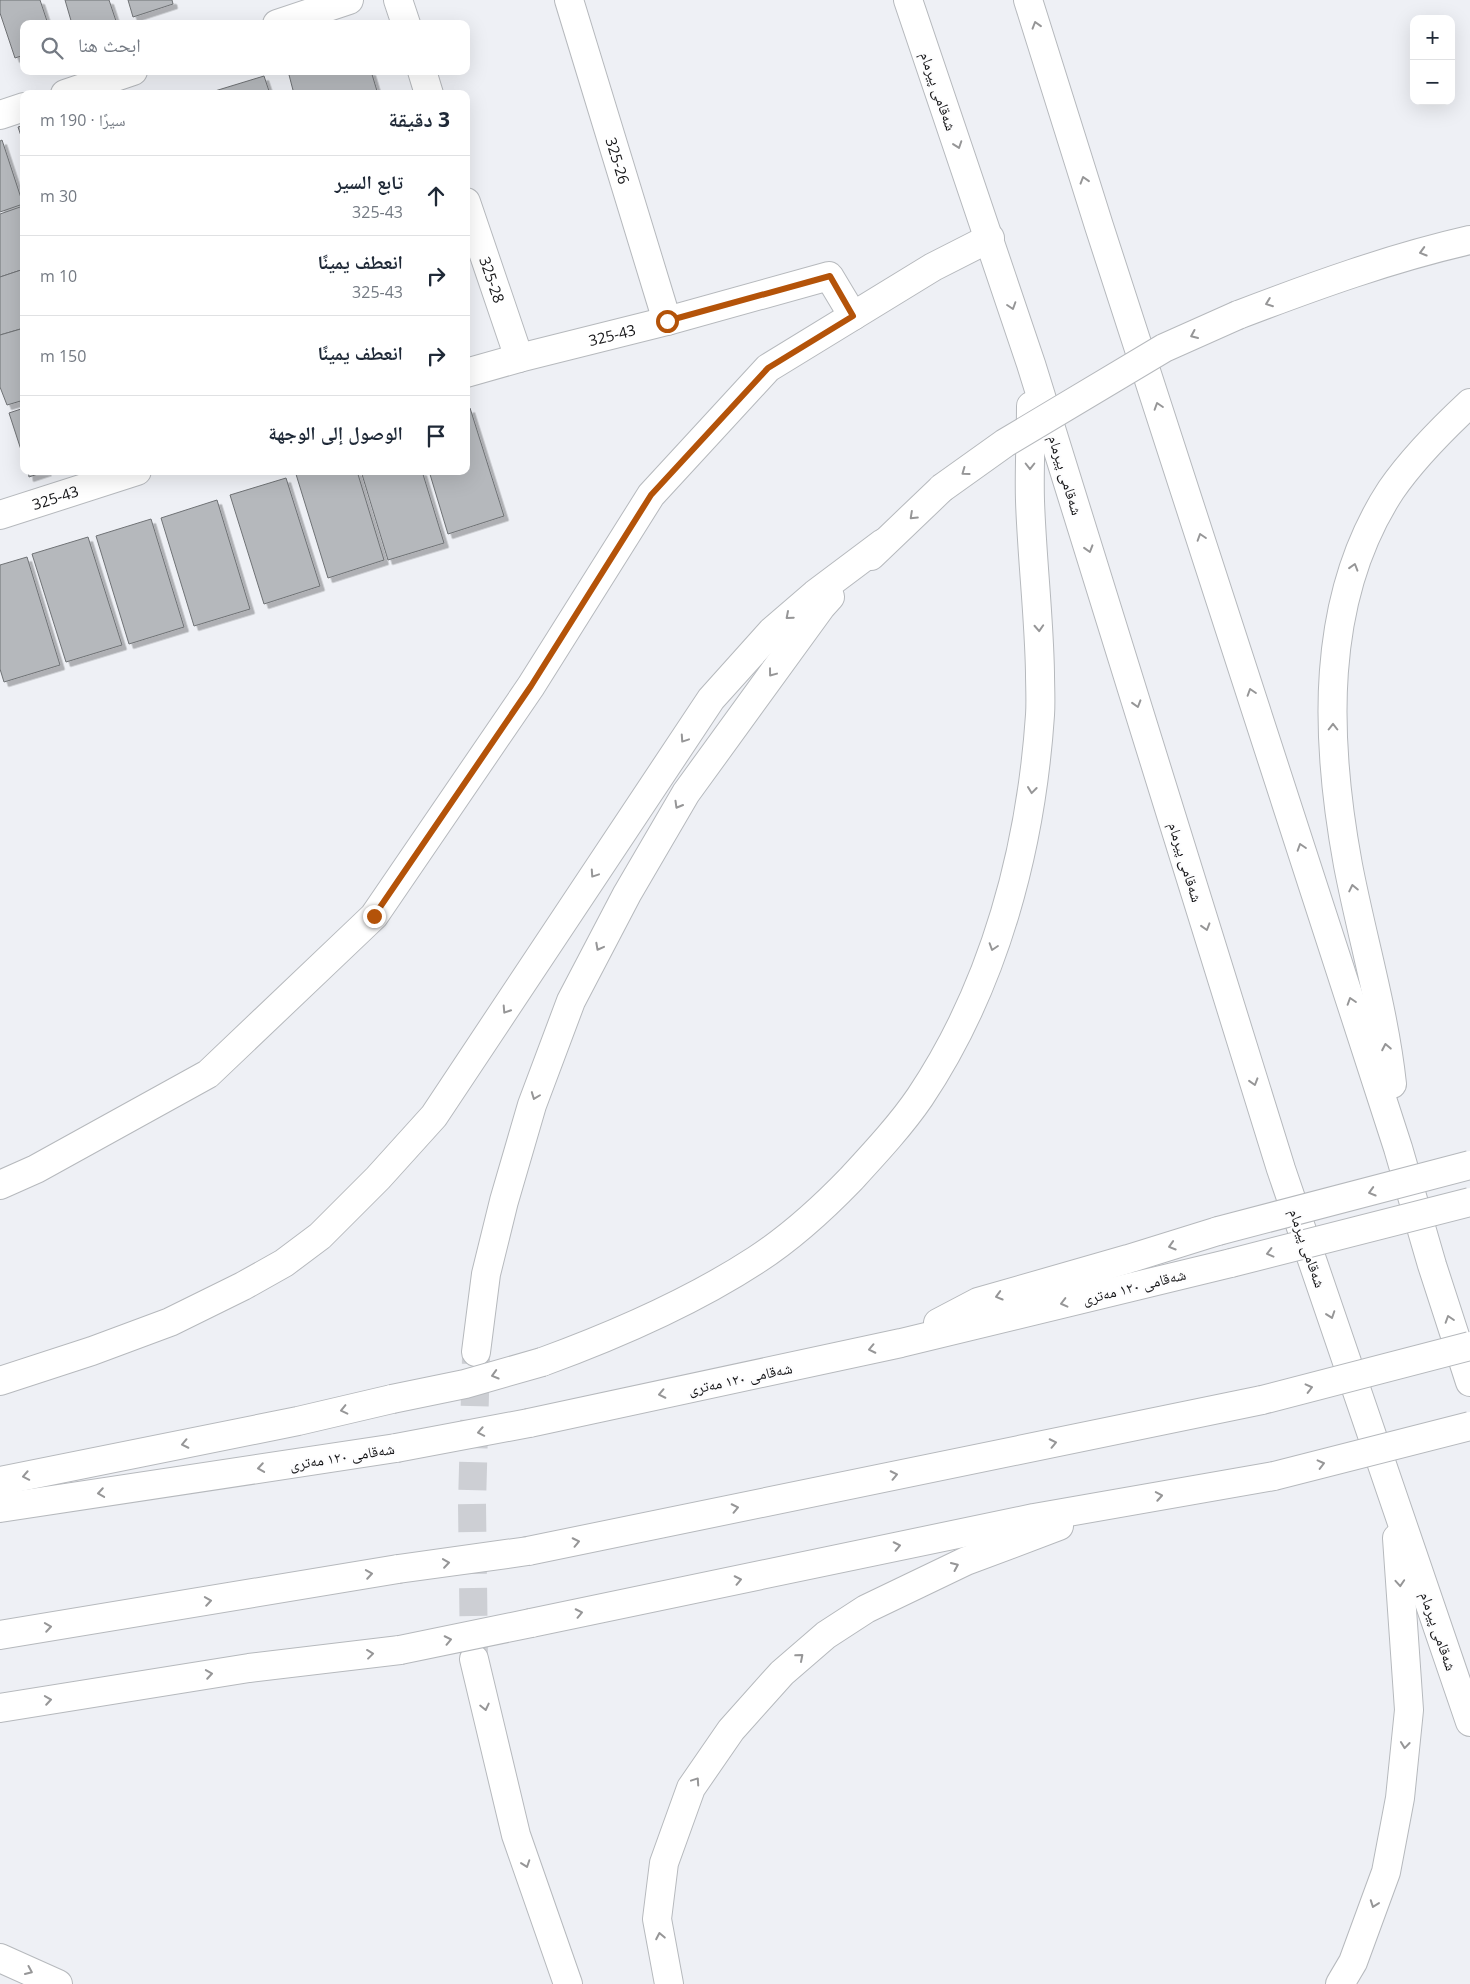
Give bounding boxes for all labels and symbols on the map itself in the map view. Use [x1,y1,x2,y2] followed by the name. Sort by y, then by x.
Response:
[1031,21,1041,29] one-way arrow
[915,49,962,134] street label: شەقامی پیرمام
[602,135,635,186] street label: 325-26
[952,141,962,149] one-way arrow
[1080,176,1090,184] one-way arrow
[1419,247,1427,257] one-way arrow
[475,254,510,305] street label: 325-28
[1265,297,1273,307] one-way arrow
[1006,301,1016,310] one-way arrow
[656,310,679,333] route start
[586,319,638,350] street label: 325-43
[1190,328,1199,339] one-way arrow
[1153,402,1163,410] one-way arrow
[1043,433,1088,518] street label: شەقامی پیرمام
[1025,462,1036,470] one-way arrow
[961,466,971,475] one-way arrow
[29,480,81,514] street label: 325-43
[909,510,918,519] one-way arrow
[1196,534,1206,542] one-way arrow
[1083,545,1093,553] one-way arrow
[1349,563,1359,571] one-way arrow
[786,610,795,619] one-way arrow
[1034,624,1044,632] one-way arrow
[769,667,778,677] one-way arrow
[1246,688,1256,697] one-way arrow
[1131,700,1141,708] one-way arrow
[1328,723,1338,730] one-way arrow
[681,733,690,743] one-way arrow
[1027,786,1038,794] one-way arrow
[675,800,685,809] one-way arrow
[1163,820,1208,905] street label: شەقامی پیرمام
[1296,843,1306,851] one-way arrow
[591,868,600,878] one-way arrow
[1348,883,1359,892] one-way arrow
[363,905,386,928] route end
[1200,922,1210,930] one-way arrow
[595,942,605,951] one-way arrow
[988,942,998,951] one-way arrow
[1346,998,1356,1006] one-way arrow
[503,1005,512,1014] one-way arrow
[1381,1043,1392,1052] one-way arrow
[1248,1077,1258,1085] one-way arrow
[531,1092,541,1100] one-way arrow
[1369,1186,1377,1196] one-way arrow
[1284,1206,1331,1291] street label: شەقامی پیرمام
[1168,1241,1176,1251] one-way arrow
[1267,1247,1275,1257] one-way arrow
[1080,1263,1188,1309] street label: شەقامی ١٢٠ مەتری
[994,1290,1003,1301] one-way arrow
[1060,1297,1069,1308] one-way arrow
[1325,1310,1335,1319] one-way arrow
[1445,1315,1455,1324] one-way arrow
[868,1343,877,1354] one-way arrow
[686,1357,794,1400] street label: شەقامی ١٢٠ مەتری
[491,1370,500,1380] one-way arrow
[1304,1383,1313,1394] one-way arrow
[658,1388,666,1399] one-way arrow
[340,1404,349,1415] one-way arrow
[476,1426,485,1436] one-way arrow
[181,1438,190,1448] one-way arrow
[288,1438,396,1475] street label: شەقامی ١٢٠ مەتری
[1049,1438,1057,1448] one-way arrow
[1317,1459,1325,1470] one-way arrow
[257,1463,266,1473] one-way arrow
[21,1470,30,1480] one-way arrow
[889,1471,898,1481] one-way arrow
[96,1487,105,1497] one-way arrow
[1155,1492,1164,1502] one-way arrow
[730,1504,739,1514] one-way arrow
[571,1537,580,1547] one-way arrow
[892,1542,901,1552] one-way arrow
[443,1558,451,1569] one-way arrow
[950,1562,959,1573] one-way arrow
[364,1570,373,1580] one-way arrow
[733,1575,742,1586] one-way arrow
[1394,1579,1405,1587] one-way arrow
[1415,1589,1462,1674] street label: شەقامی پیرمام
[204,1596,213,1606] one-way arrow
[574,1608,583,1619] one-way arrow
[44,1622,52,1633] one-way arrow
[443,1636,452,1646] one-way arrow
[366,1649,374,1660] one-way arrow
[795,1654,804,1663] one-way arrow
[204,1670,213,1680] one-way arrow
[44,1696,52,1706] one-way arrow
[479,1702,490,1711] one-way arrow
[1400,1741,1411,1749] one-way arrow
[690,1777,699,1786] one-way arrow
[520,1859,530,1868] one-way arrow
[1370,1899,1380,1907] one-way arrow
[655,1932,665,1941] one-way arrow
[24,1965,33,1975] one-way arrow

